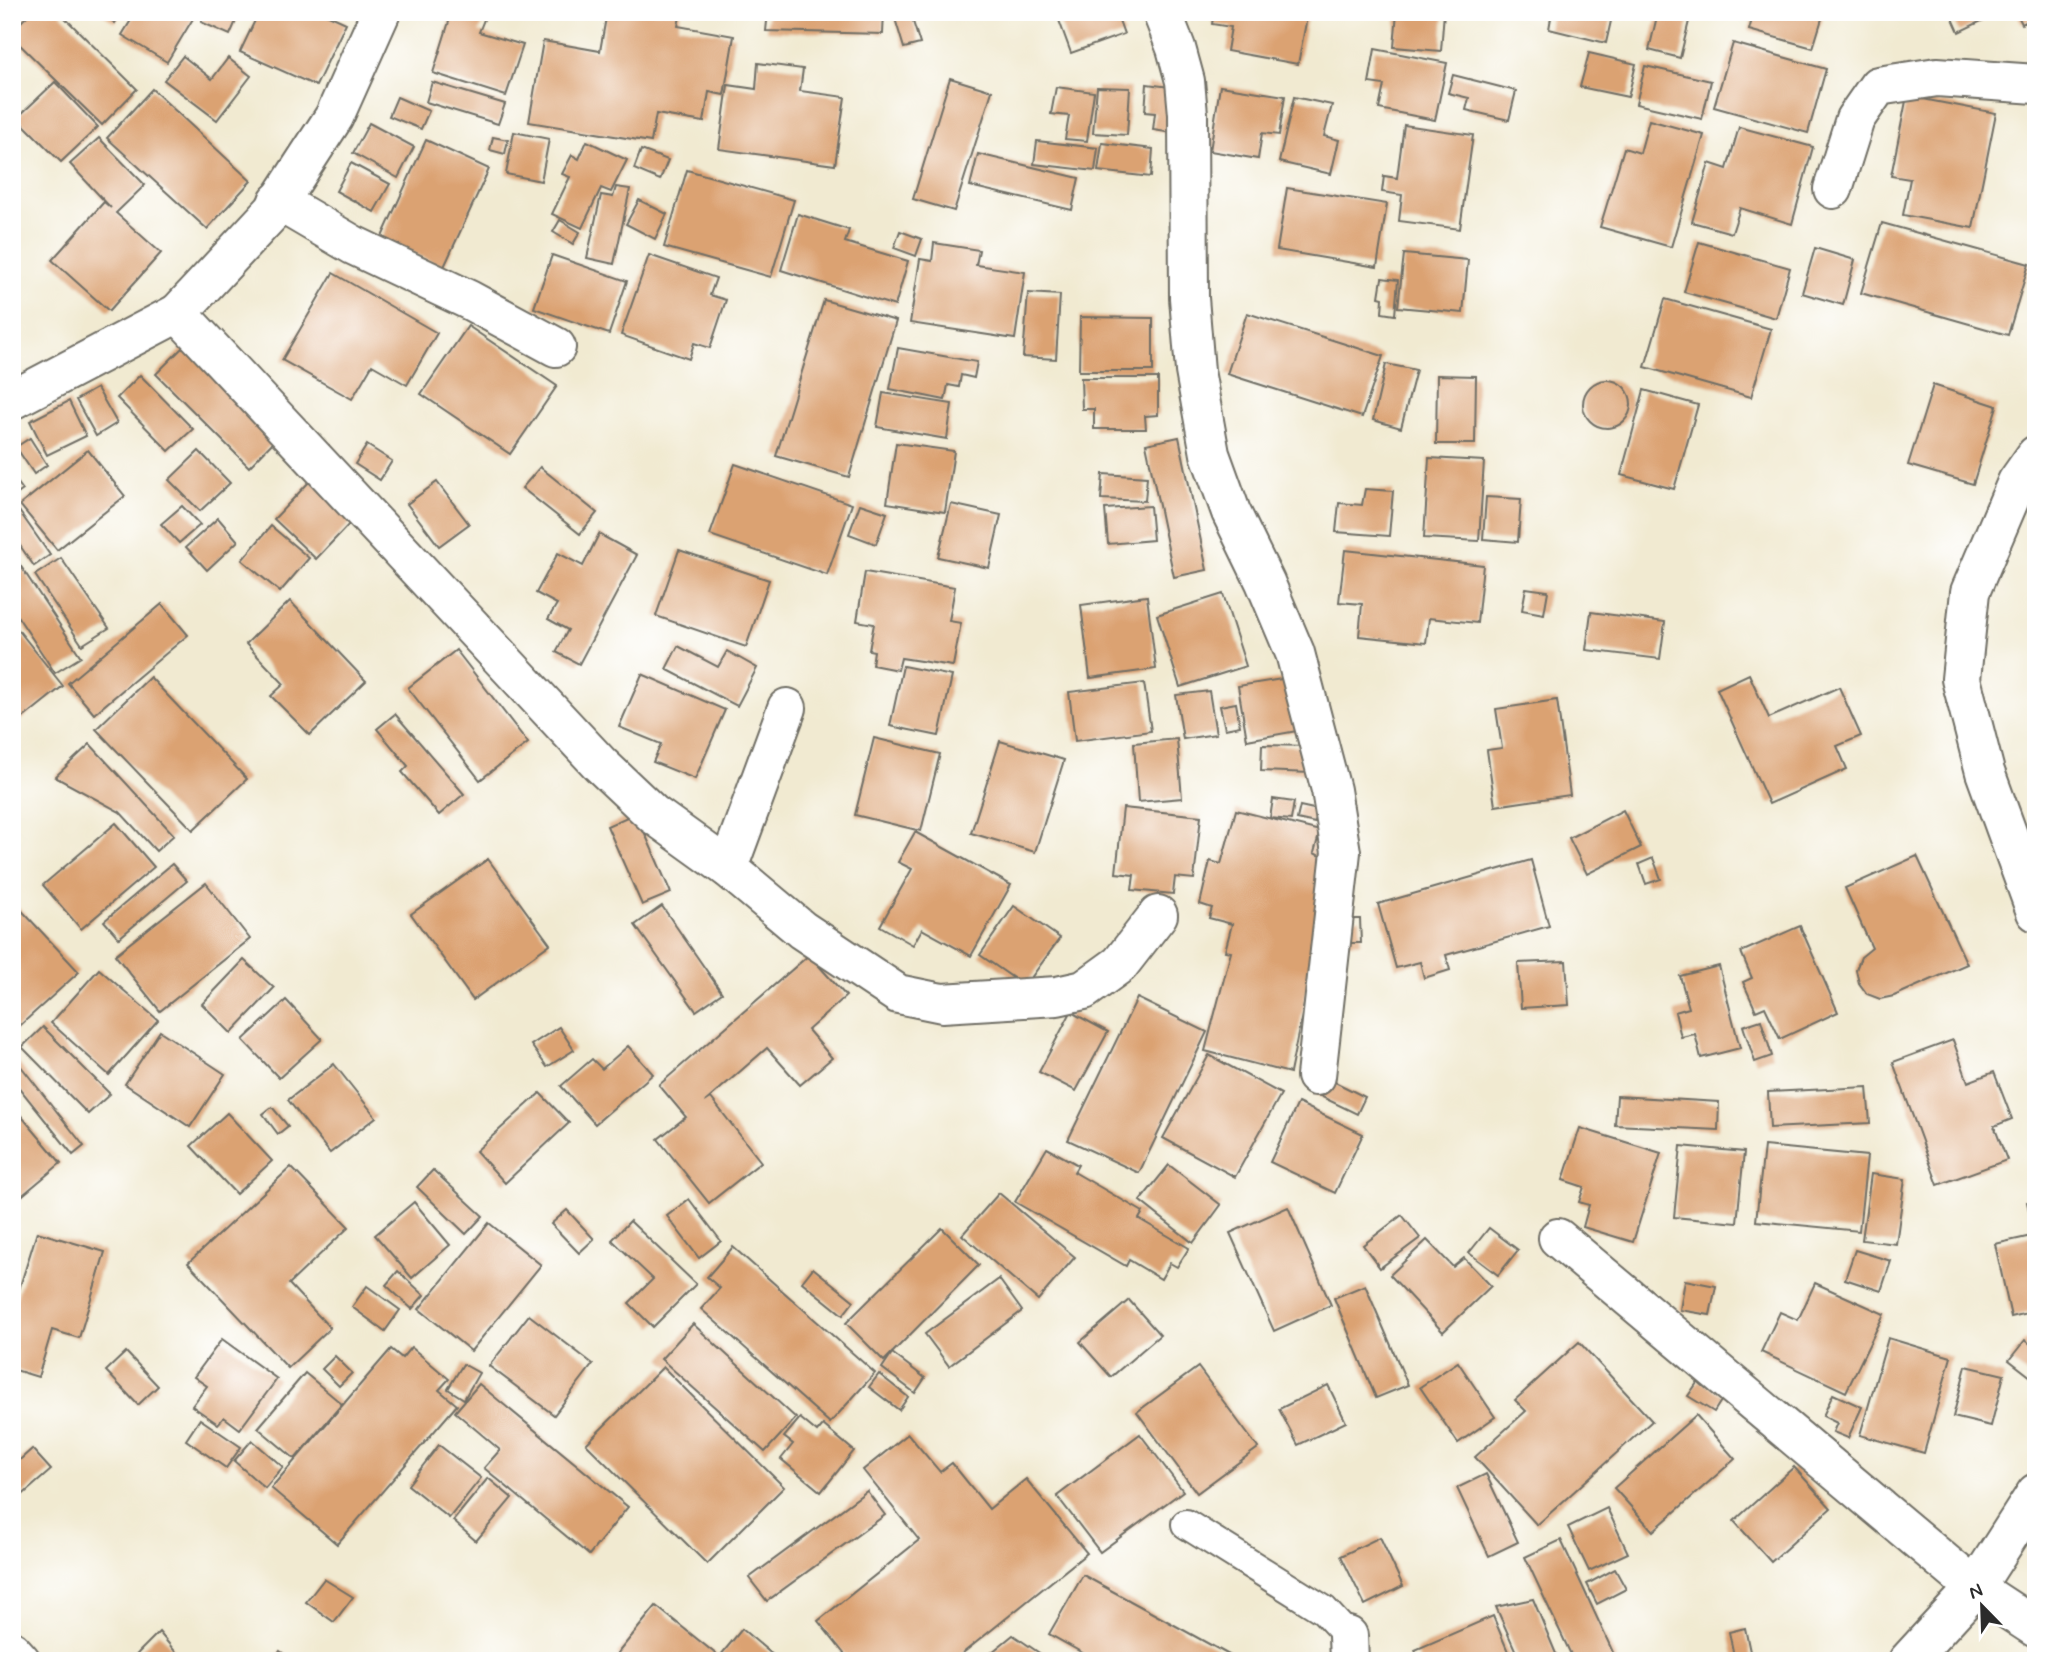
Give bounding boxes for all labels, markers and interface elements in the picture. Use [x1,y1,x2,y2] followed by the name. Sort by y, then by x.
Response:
[1946,1572,2016,1642] north arrow
[1965,1578,1987,1606] text: N

